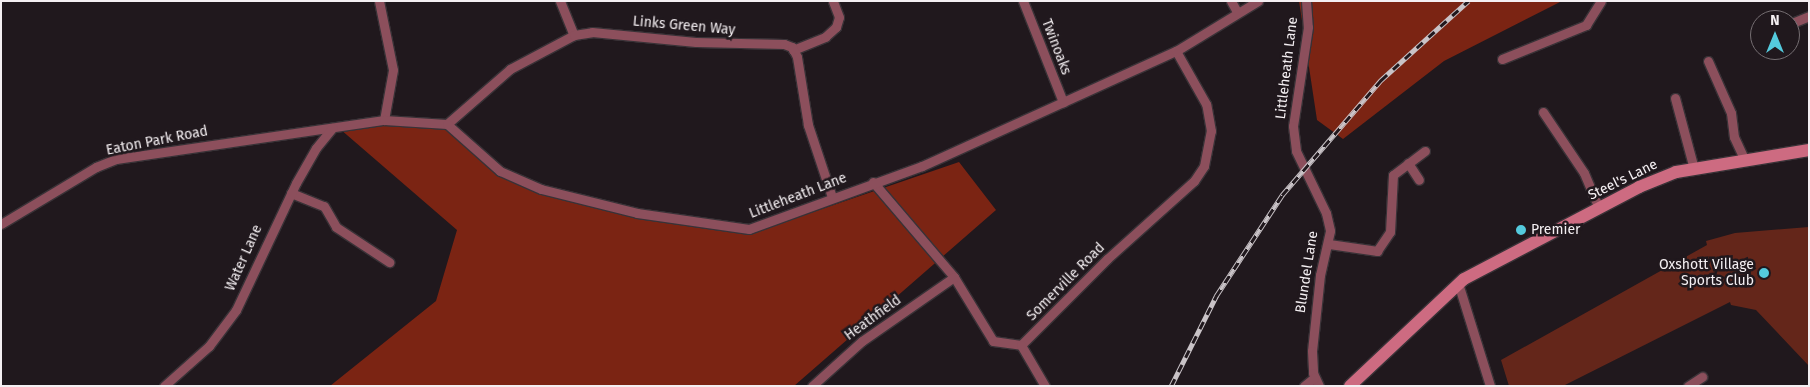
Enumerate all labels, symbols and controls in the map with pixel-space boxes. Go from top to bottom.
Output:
north arrow [1750,10,1800,60]
text: N [1770,12,1780,29]
street label: Links Green Way [632,13,736,39]
street label: Littleheath Lane [1272,16,1302,120]
street label: Twinoaks [1038,17,1074,77]
street label: Eaton Park Road [105,123,209,159]
street label: Steel's Lane [1586,156,1660,204]
street label: Littleheath Lane [747,170,849,222]
street label: Water Lane [222,222,266,294]
place label: Premier [1531,222,1580,238]
marker: Premier [1515,224,1527,236]
street label: Blundel Lane [1292,230,1322,314]
street label: Somerville Road [1023,239,1109,325]
place label: Oxshott Village Sports Club [1659,257,1754,290]
marker: Oxshott Village Sports Club [1758,267,1770,279]
street label: Heathfield [841,292,905,344]

